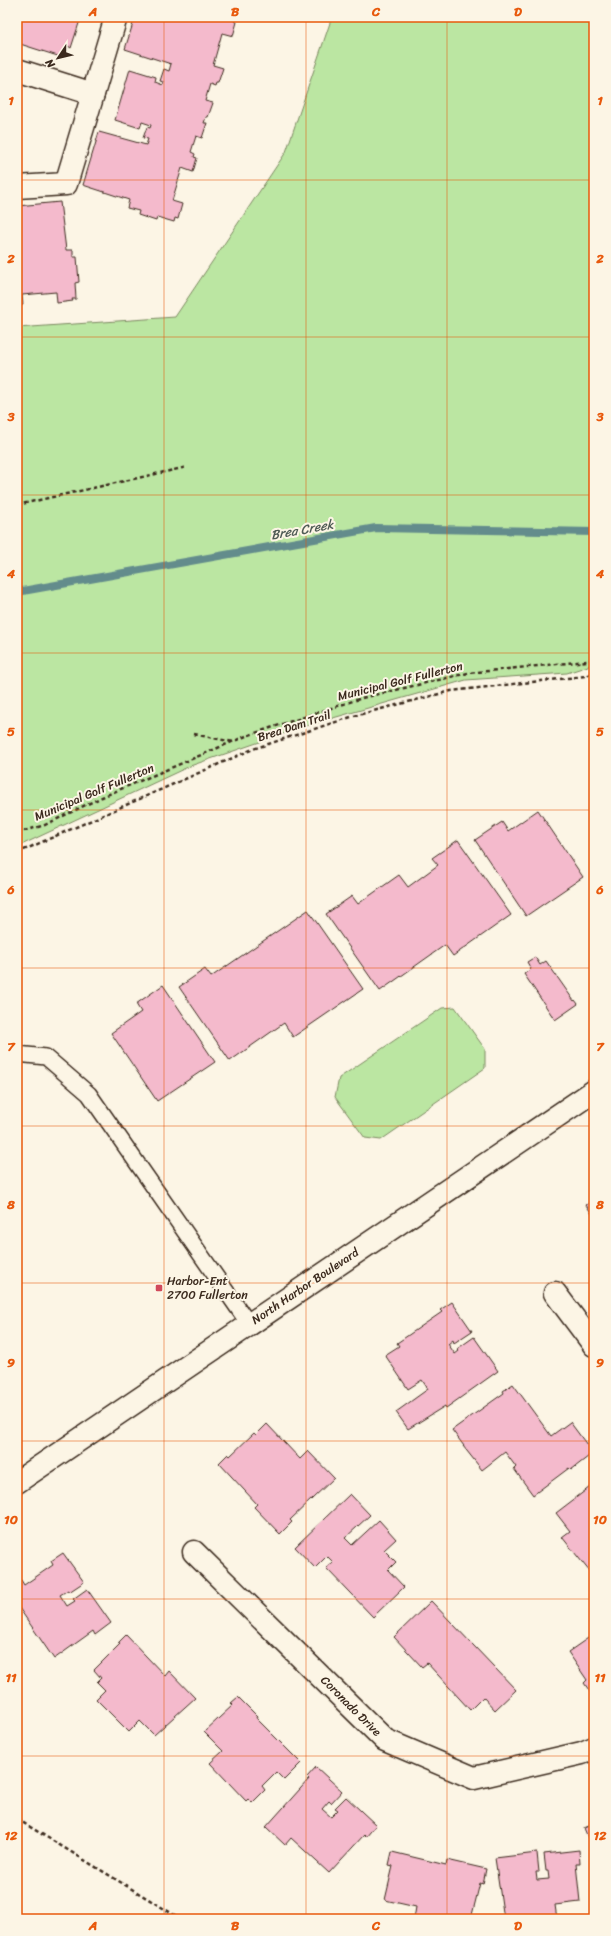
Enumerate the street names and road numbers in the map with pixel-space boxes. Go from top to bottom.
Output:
street label: Municipal Golf Fullerton [335,655,465,707]
street label: Brea Dam Trail [254,704,334,748]
street label: Municipal Golf Fullerton [31,757,158,827]
street label: North Harbor Boulevard [247,1241,365,1330]
street label: Coronado Drive [315,1670,387,1742]

